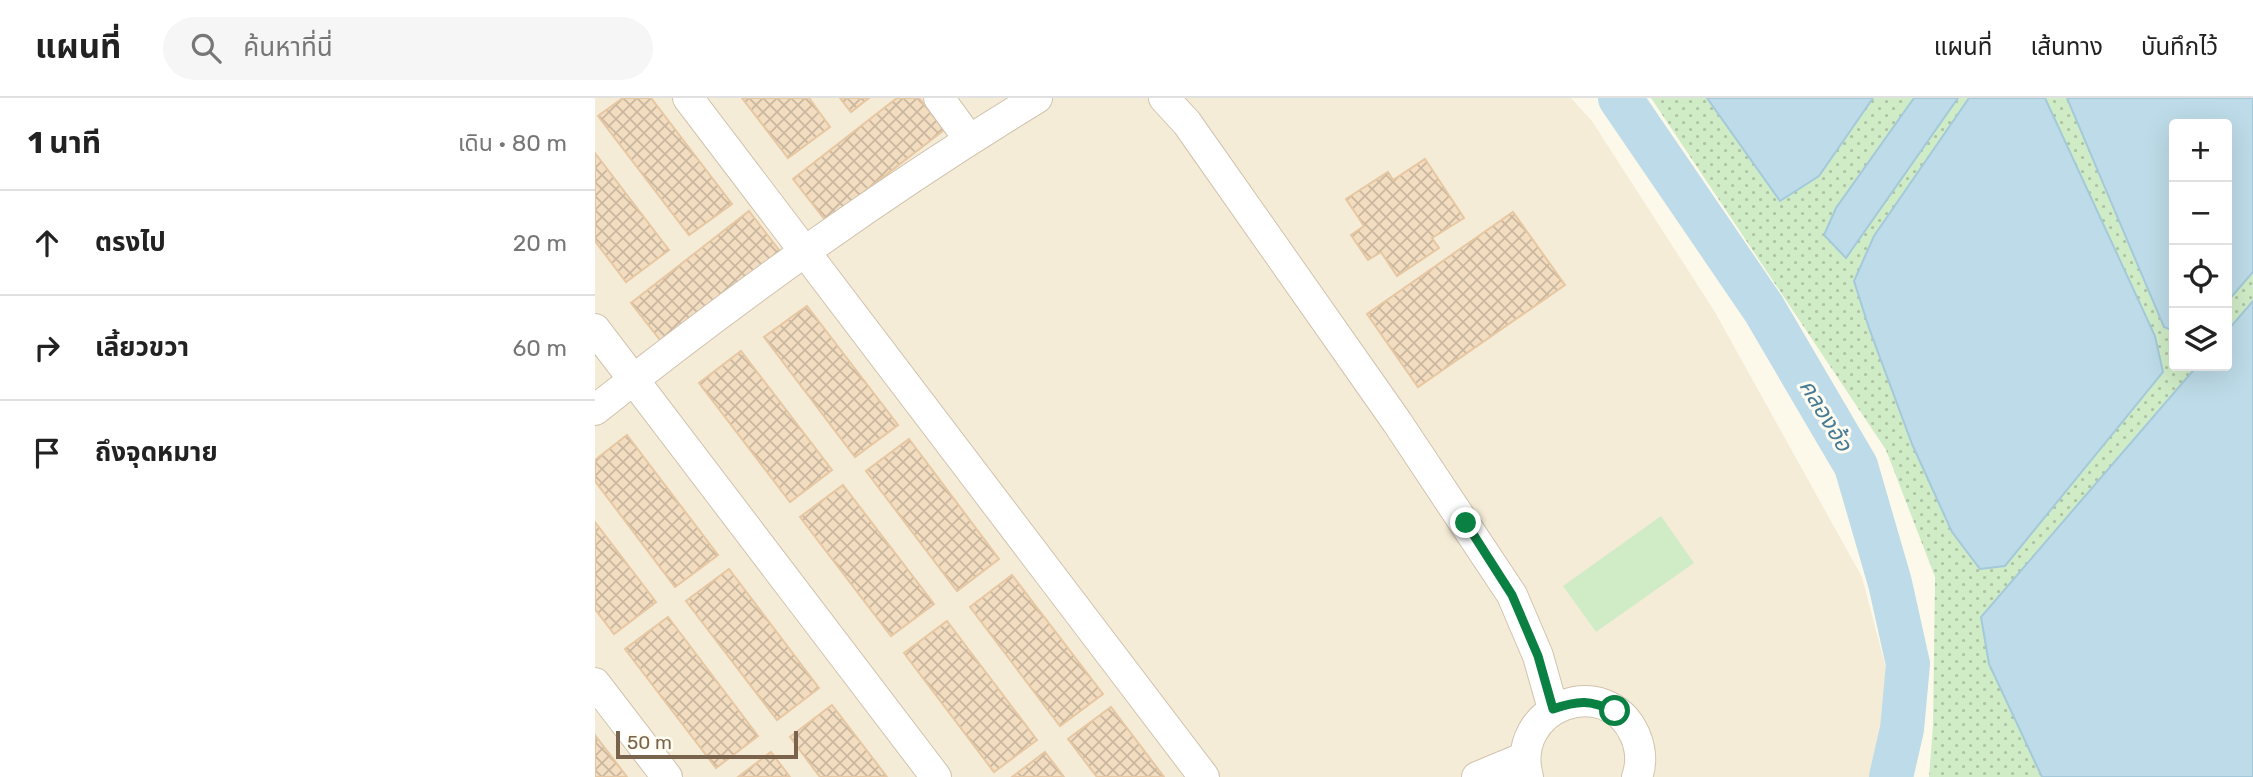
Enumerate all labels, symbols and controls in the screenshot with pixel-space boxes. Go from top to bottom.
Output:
search box [163,17,653,80]
text: แผนที่ [35,27,121,66]
icon: search [187,29,225,67]
text: ค้นหาที่นี่ [243,32,333,63]
text: แผนที่ [1934,33,1992,61]
text: เส้นทาง [2030,33,2103,61]
text: บันทึกไว้ [2141,33,2218,61]
map controls [2169,119,2232,371]
button: + [2169,119,2232,182]
text: 1 นาที [28,125,101,161]
text: เดิน · 80 m [458,129,567,157]
button: − [2169,182,2232,245]
icon: ahead [28,224,66,262]
text: ตรงไป [95,227,166,258]
text: 20 m [513,229,567,257]
button: locate [2169,245,2232,308]
button: layers [2169,308,2232,371]
icon: right [28,329,66,367]
text: เลี้ยวขวา [95,332,189,363]
text: 60 m [512,334,567,362]
water label: คลองอ้อ [1794,374,1859,457]
icon: arrive [28,434,66,472]
text: ถึงจุดหมาย [95,437,218,468]
route end [1450,507,1481,538]
route start [1599,695,1630,726]
scale bar [616,728,798,760]
text: 50 m [627,731,672,754]

